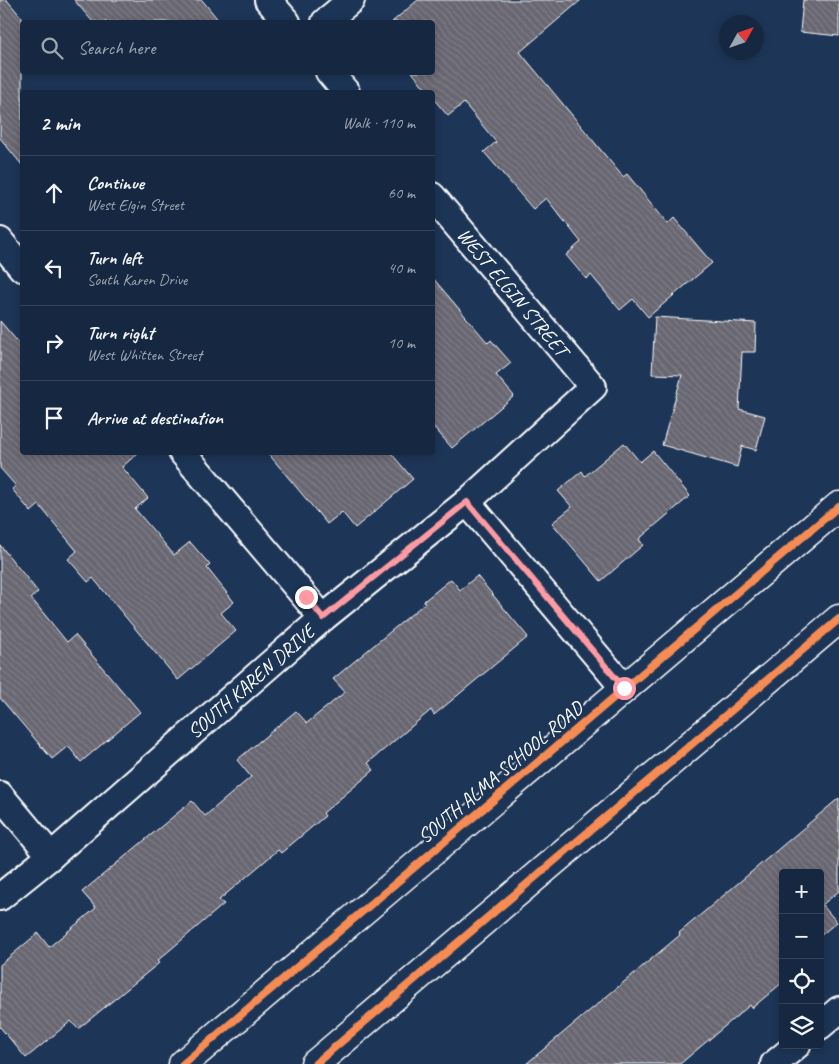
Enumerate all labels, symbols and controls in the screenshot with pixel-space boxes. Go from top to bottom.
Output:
north arrow [719,15,764,60]
search box [20,20,435,75]
icon: search [38,34,66,62]
text: Search here [78,36,155,60]
text: 2 min [40,110,80,136]
text: Walk · 110 m [343,113,415,133]
text: Continue [87,171,144,195]
icon: ahead [40,179,68,207]
text: 60 m [388,183,415,203]
text: West Elgin Street [87,195,184,215]
street label: WEST ELGIN STREET [452,223,576,365]
text: Turn left [87,246,142,270]
icon: left [40,254,68,282]
text: 40 m [388,258,415,278]
text: South Karen Drive [87,270,187,290]
text: Turn right [87,321,154,345]
icon: right [40,329,68,357]
text: 10 m [388,333,415,353]
text: West Whitten Street [87,345,202,365]
icon: arrive [40,404,68,432]
text: Arrive at destination [87,406,223,430]
route end [295,586,318,609]
street label: SOUTH KAREN DRIVE [182,617,322,744]
route start [613,677,636,700]
street label: SOUTH ALMA SCHOOL ROAD [412,695,589,849]
map controls [779,869,824,1049]
button: + [779,869,824,914]
button: − [779,914,824,959]
button: locate [779,959,824,1004]
button: layers [779,1004,824,1049]

